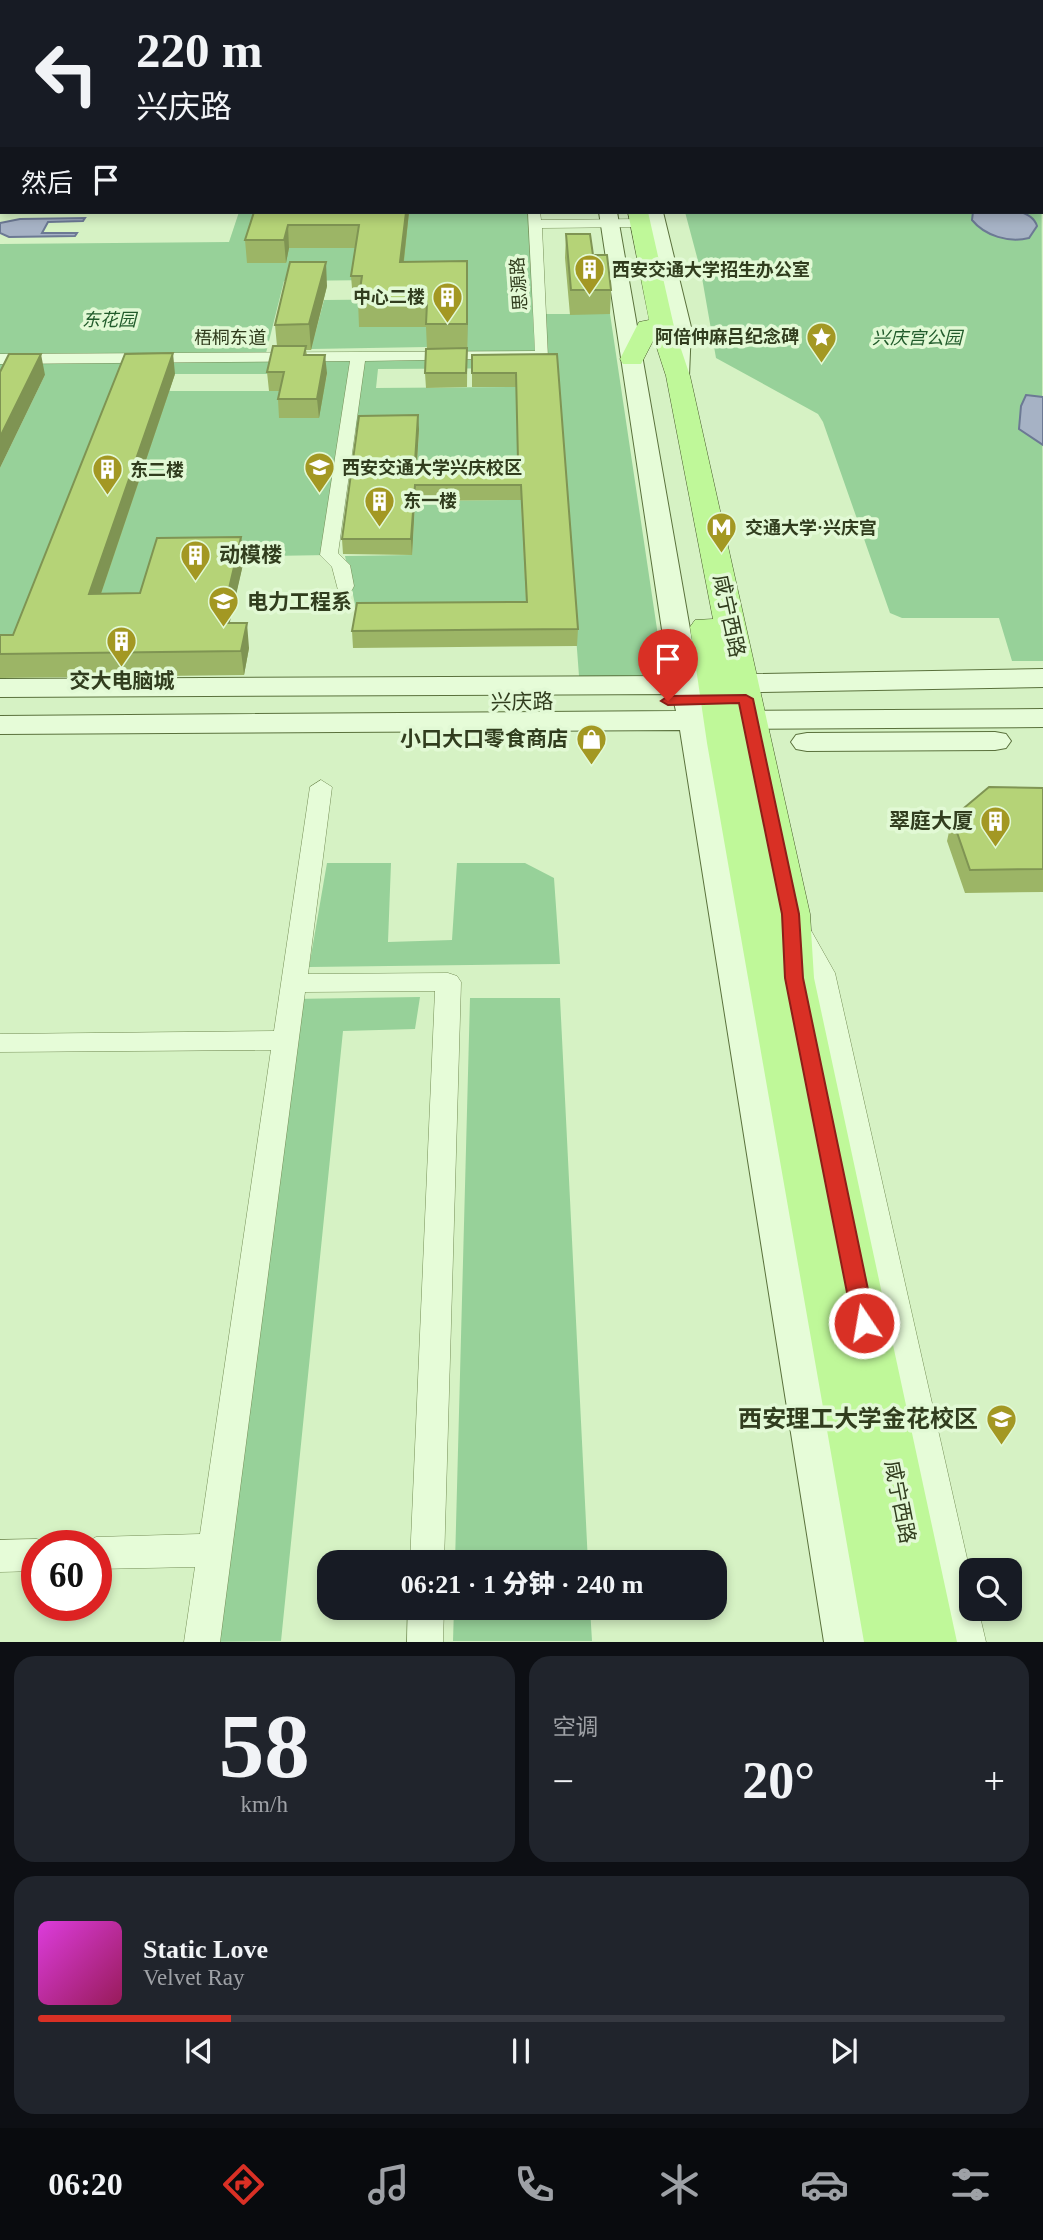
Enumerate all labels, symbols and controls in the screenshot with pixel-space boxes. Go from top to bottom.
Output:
text: 220 m [136,23,263,78]
icon: left [21,28,112,119]
text: 兴庆路 [136,89,232,125]
icon: arrive [87,161,125,199]
text: 然后 [21,169,73,198]
building icon: 西安交通大学招生办公室 [572,253,606,297]
street label: 思源路 [507,256,531,312]
place label: 西安交通大学招生办公室 [612,260,810,280]
building icon: 中心二楼 [431,280,465,324]
place label: 中心二楼 [353,287,425,307]
park label: 东花园 [82,310,139,330]
place icon: 阿倍仲麻吕纪念碑 [805,320,839,364]
place label: 阿倍仲麻吕纪念碑 [655,326,799,347]
street label: 梧桐东道 [194,328,266,348]
park label: 兴庆宫公园 [872,328,965,348]
school or university icon: 西安交通大学兴庆校区 [302,451,336,495]
building icon: 东二楼 [90,453,124,497]
place label: 西安交通大学兴庆校区 [342,458,522,478]
place label: 东二楼 [130,460,184,480]
building icon: 东一楼 [363,484,397,528]
place label: 东一楼 [403,491,457,511]
metro station icon: 交通大学·兴庆宫 [705,511,739,555]
place label: 交通大学·兴庆宫 [745,518,877,538]
building icon: 动模楼 [179,538,213,582]
place label: 动模楼 [219,543,282,567]
street label: 咸宁西路 [709,572,749,660]
school or university icon: 电力工程系 [207,585,241,629]
place label: 电力工程系 [247,590,352,614]
building icon: 交大电脑城 [105,624,139,668]
pin [638,629,698,701]
icon: arrive [649,640,687,678]
place label: 交大电脑城 [70,669,175,693]
street label: 兴庆路 [490,689,554,715]
shop icon: 小口大口零食商店 [574,722,608,766]
place label: 小口大口零食商店 [400,727,568,751]
building icon: 翠庭大厦 [979,804,1013,848]
place label: 翠庭大厦 [889,809,973,833]
position arrow [827,1286,901,1360]
school or university icon: 西安理工大学金花校区 [984,1402,1018,1446]
place label: 西安理工大学金花校区 [738,1406,978,1432]
street label: 咸宁西路 [880,1458,920,1546]
speed limit sign: 60 [21,1530,112,1621]
map controls [959,1558,1022,1621]
button: search [959,1558,1022,1621]
text: 06:21 · 1 分钟 · 240 m [401,1570,643,1599]
text: 58 [219,1696,310,1797]
text: 空调 [553,1715,599,1740]
text: 20° [742,1752,815,1809]
text: − [553,1760,574,1802]
text: + [984,1760,1005,1802]
text: km/h [241,1792,288,1817]
text: Static Love [143,1935,268,1964]
text: Velvet Ray [143,1965,245,1990]
icon: previous [180,2032,218,2070]
icon: pause [502,2032,540,2070]
icon: next [825,2032,863,2070]
icon: directions [219,2160,268,2209]
icon: music [364,2160,413,2209]
icon: phone [510,2160,559,2209]
icon: climate [655,2160,704,2209]
icon: car [800,2160,849,2209]
icon: filters [946,2160,995,2209]
text: 06:20 [48,2166,123,2202]

